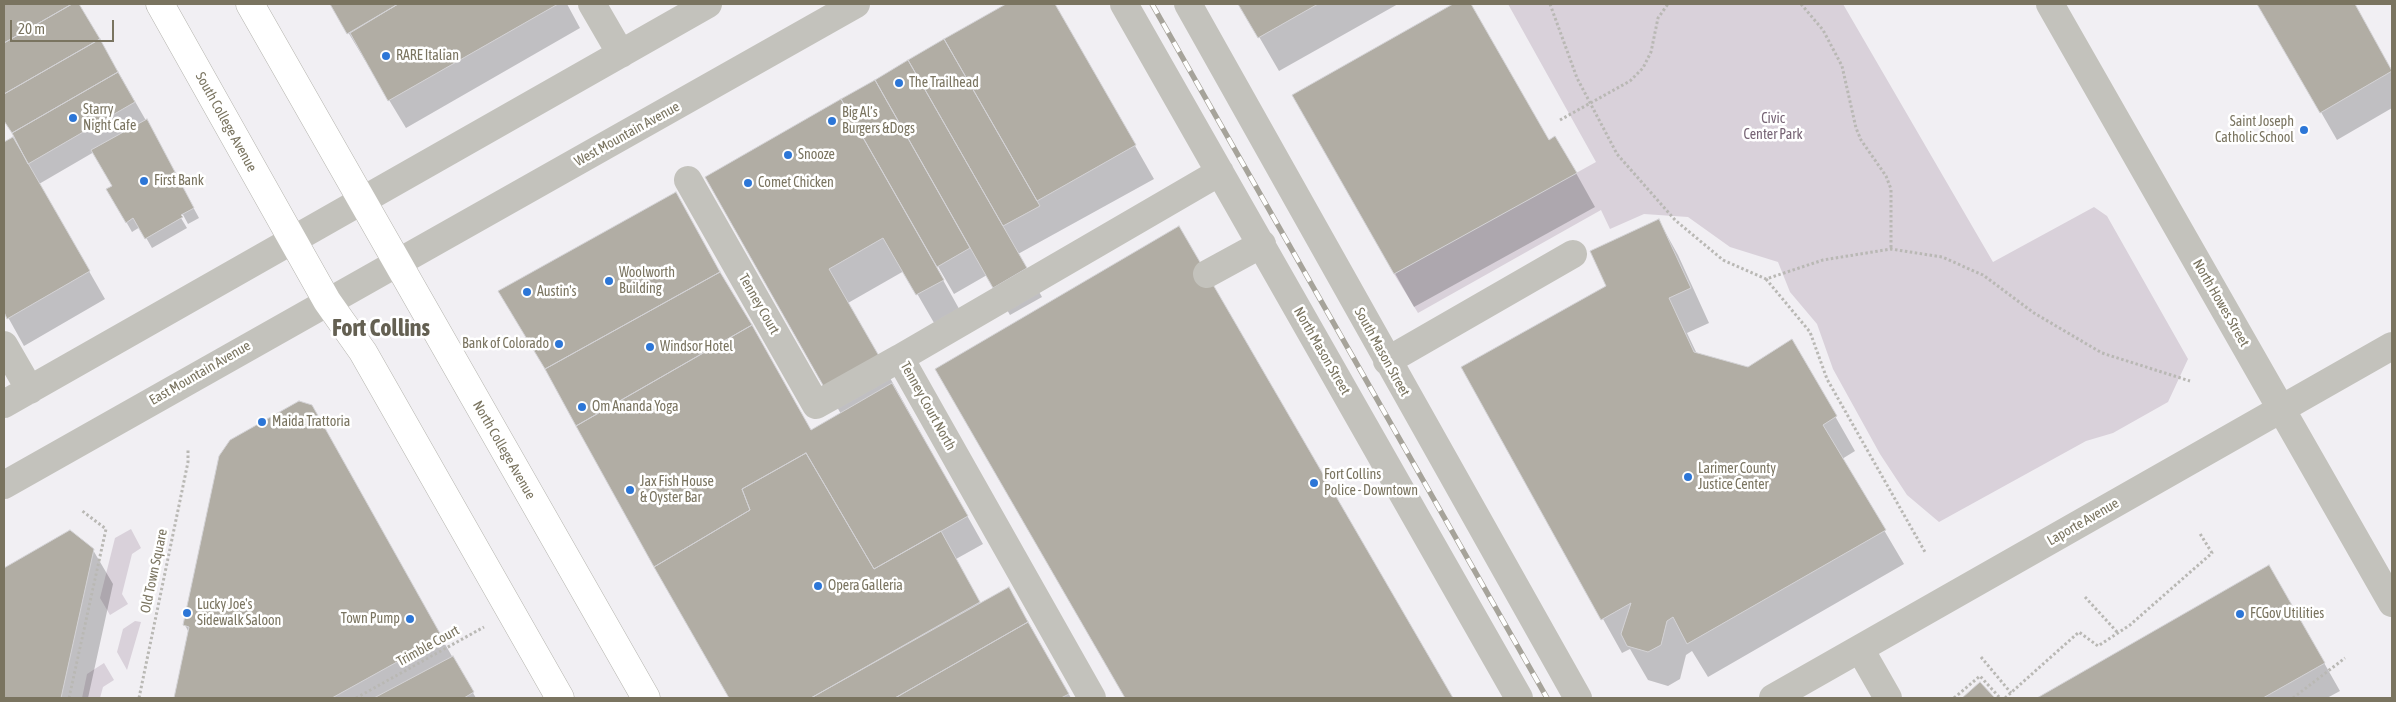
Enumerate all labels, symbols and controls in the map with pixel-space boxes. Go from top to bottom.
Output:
scale bar [12,10,116,42]
text: 20 m [18,20,45,37]
place label: RARE Italian [396,48,459,64]
marker: RARE Italian [380,50,392,62]
street label: South College Avenue [192,69,260,175]
place label: The Trailhead [909,75,979,91]
marker: The Trailhead [893,77,905,89]
street label: West Mountain Avenue [571,98,683,170]
place label: Starry Night Cafe [83,102,136,134]
place label: Big Al’s Burgers &Dogs [842,105,915,138]
park label: Civic Center Park [1743,111,1803,144]
marker: Starry Night Cafe [67,112,79,124]
place label: Saint Joseph Catholic School [2215,114,2294,146]
marker: Big Al’s Burgers &Dogs [826,115,838,127]
marker: Saint Joseph Catholic School [2298,124,2310,136]
place label: Snooze [798,147,835,163]
marker: Snooze [782,149,794,161]
place label: First Bank [154,173,204,189]
marker: First Bank [138,175,150,187]
place label: Comet Chicken [758,175,834,191]
marker: Comet Chicken [742,177,754,189]
street label: North Howes Street [2189,256,2253,350]
place label: Woolworth Building [619,265,675,298]
street label: Tenney Court [735,271,783,337]
marker: Woolworth Building [603,275,615,287]
place label: Austin's [537,284,577,300]
marker: Austin's [521,286,533,298]
street label: North Mason Street [1290,304,1354,398]
street label: South Mason Street [1351,305,1413,399]
district label: Fort Collins [332,314,430,342]
place label: Bank of Colorado [462,336,549,352]
street label: East Mountain Avenue [146,337,254,409]
marker: Bank of Colorado [553,338,565,350]
place label: Windsor Hotel [660,339,733,355]
marker: Windsor Hotel [644,341,656,353]
street label: Tenney Court North [897,359,959,453]
street label: North College Avenue [469,398,539,502]
place label: Om Ananda Yoga [592,399,678,415]
marker: Om Ananda Yoga [576,401,588,413]
place label: Maida Trattoria [272,414,350,430]
marker: Maida Trattoria [256,416,268,428]
place label: Larimer County Justice Center [1698,461,1776,494]
place label: Fort Collins Police - Downtown [1324,467,1418,500]
marker: Larimer County Justice Center [1682,471,1694,483]
place label: Jax Fish House & Oyster Bar [640,474,714,507]
marker: Fort Collins Police - Downtown [1308,477,1320,489]
marker: Jax Fish House & Oyster Bar [624,484,636,496]
street label: Laporte Avenue [2044,495,2122,549]
street label: Old Town Square [137,527,171,615]
place label: Opera Galleria [828,578,903,594]
marker: Opera Galleria [812,580,824,592]
place label: Lucky Joe's Sidewalk Saloon [197,597,281,630]
place label: FCGov Utilities [2250,606,2324,622]
marker: Lucky Joe's Sidewalk Saloon [181,607,193,619]
marker: FCGov Utilities [2234,608,2246,620]
place label: Town Pump [341,611,400,627]
marker: Town Pump [404,613,416,625]
street label: Trimble Court [394,622,462,670]

